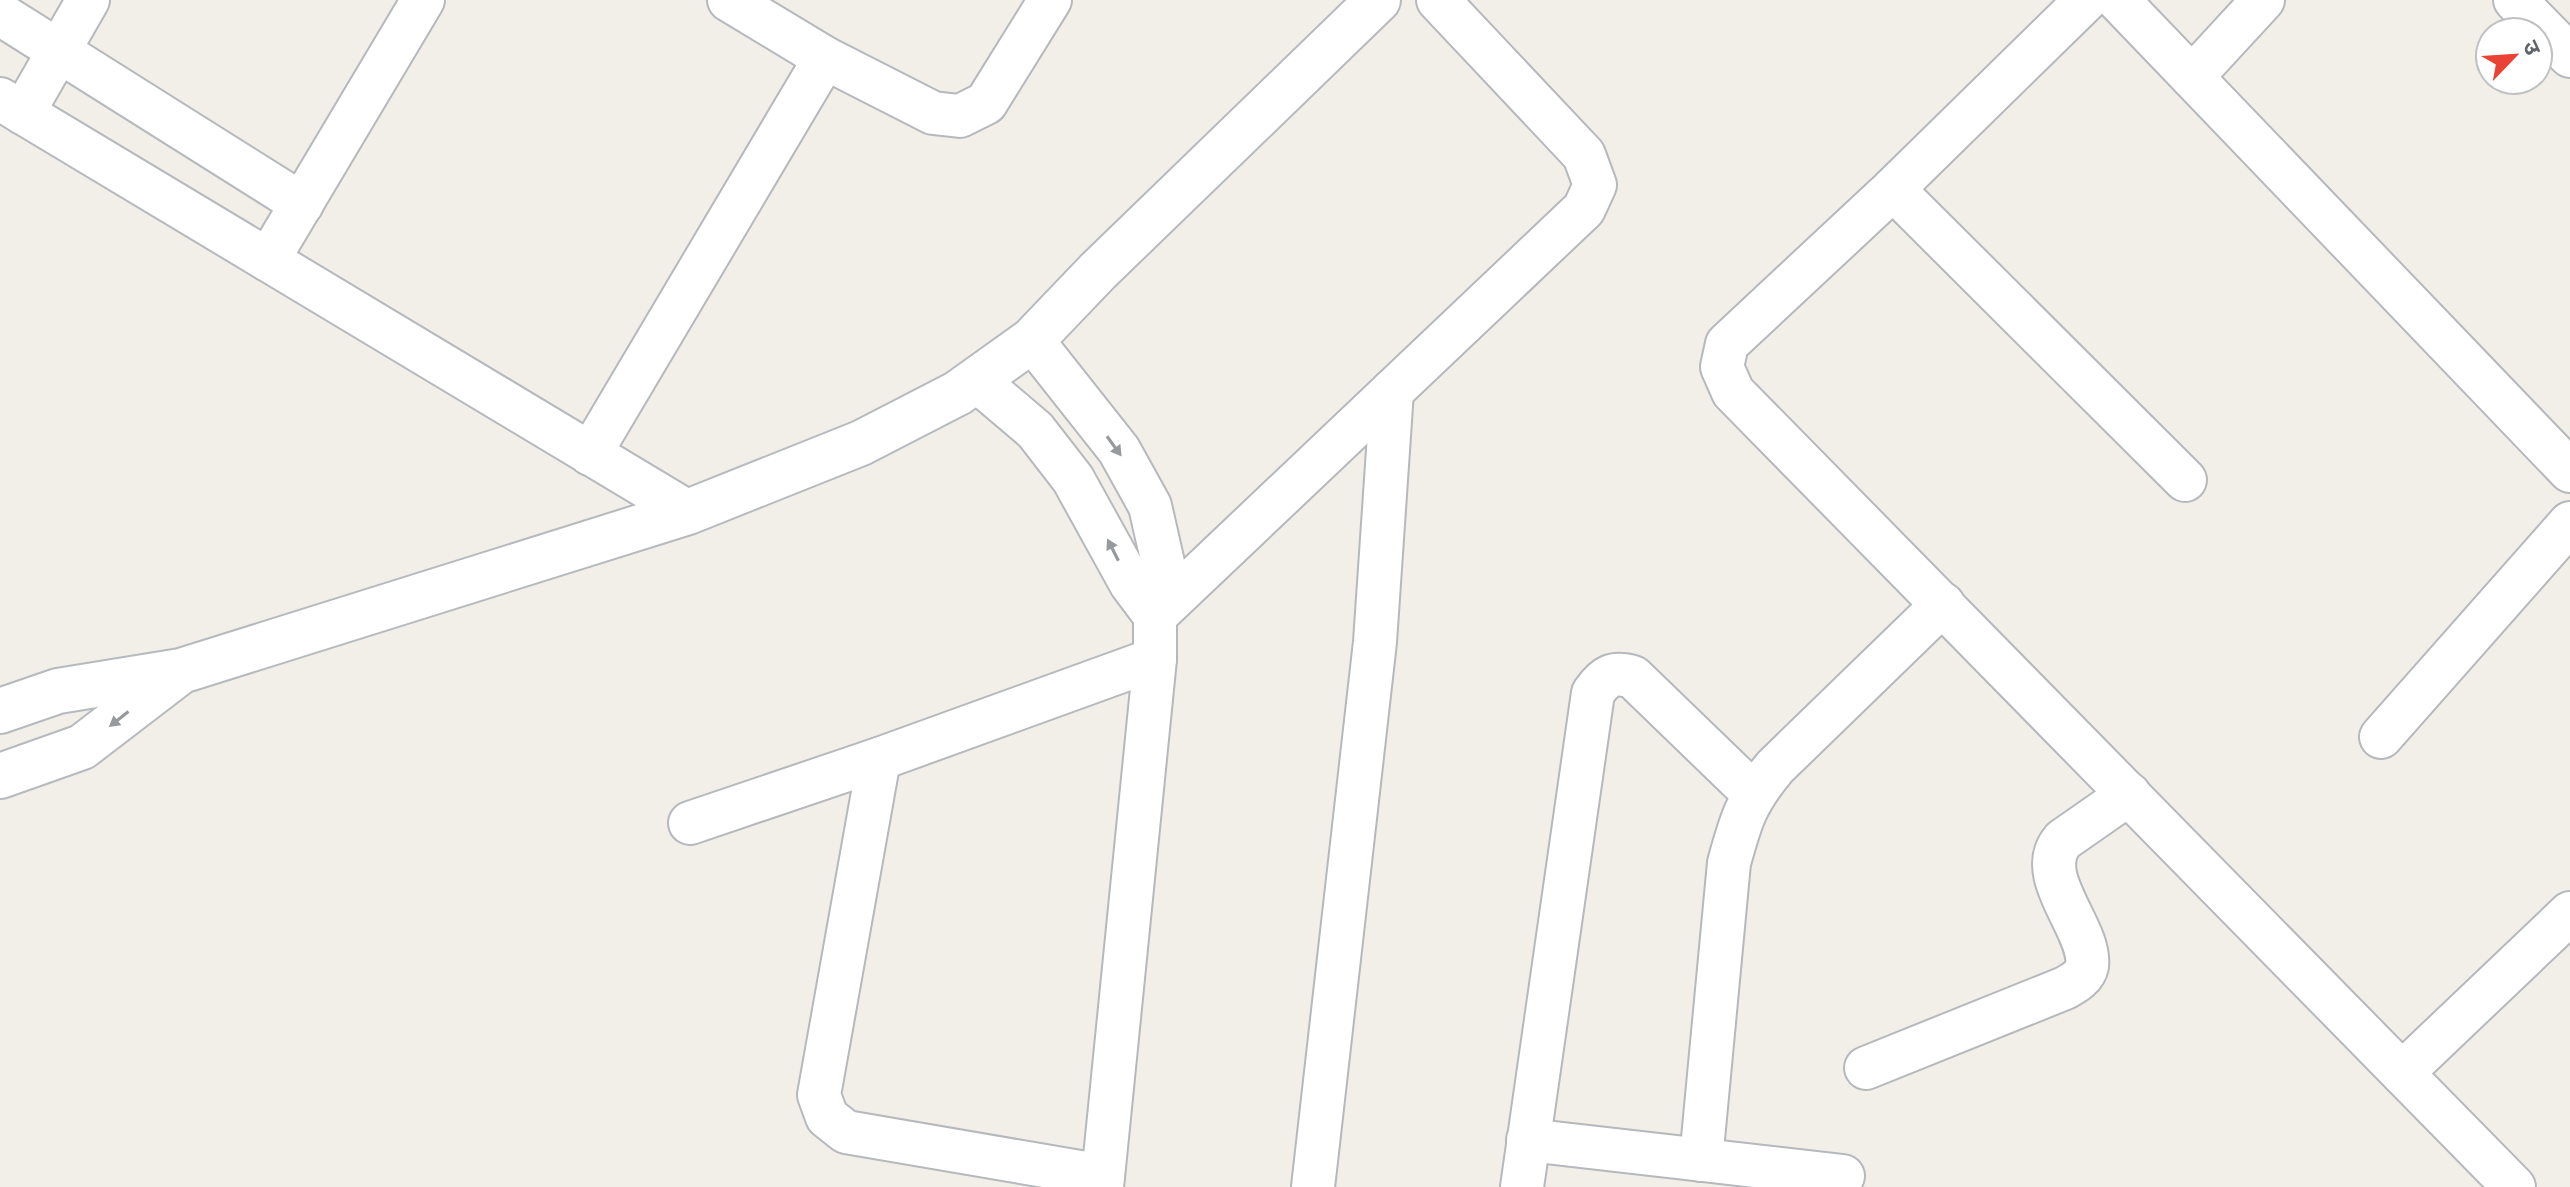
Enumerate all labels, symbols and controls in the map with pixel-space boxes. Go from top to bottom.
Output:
north arrow [2474,16,2554,96]
text: उ [2519,37,2544,59]
one-way arrow [1106,435,1122,456]
one-way arrow [1107,539,1120,562]
one-way arrow [109,710,129,727]

